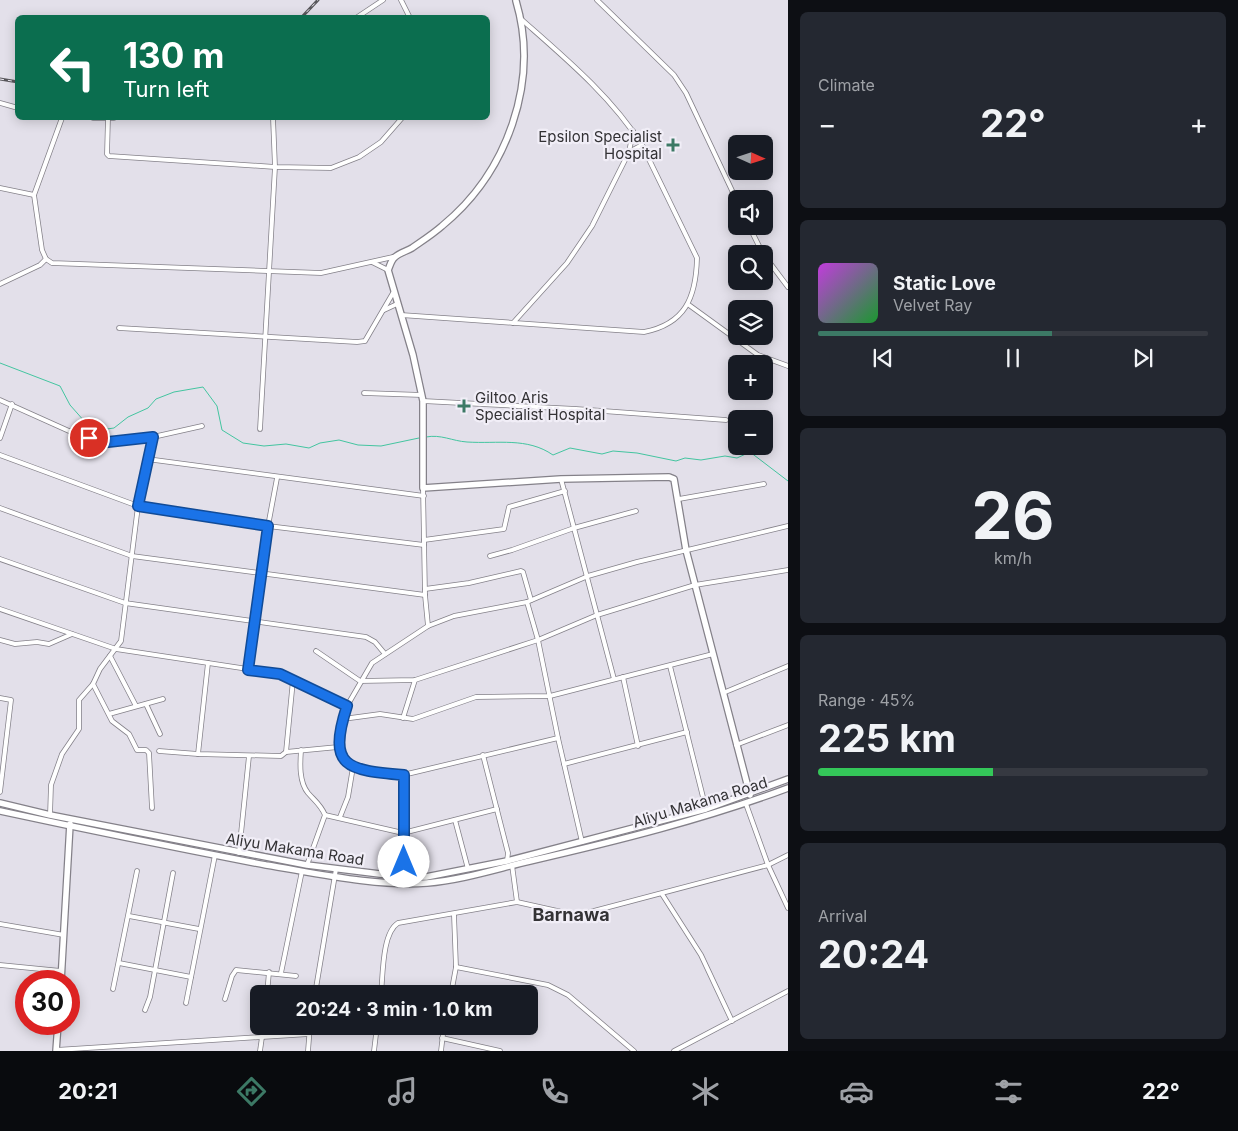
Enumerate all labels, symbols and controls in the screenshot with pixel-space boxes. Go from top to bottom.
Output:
text: 130 m [123,34,225,76]
icon: left [40,35,105,100]
text: Climate [818,75,875,95]
text: Turn left [123,76,209,102]
text: 22° [980,100,1046,146]
text: − [818,107,837,141]
text: + [1189,107,1208,141]
place label: Epsilon Specialist Hospital [538,127,662,163]
north arrow [728,135,772,180]
map controls [728,135,773,455]
marker: Epsilon Specialist Hospital [666,138,680,152]
button: sound [728,190,773,235]
button: search [728,245,773,290]
text: Static Love [893,272,996,295]
text: Velvet Ray [893,295,972,315]
button: layers [728,300,773,345]
icon: previous [869,344,897,372]
icon: pause [999,344,1027,372]
icon: next [1129,344,1157,372]
button: + [728,355,773,400]
place label: Giltoo Aris Specialist Hospital [475,388,605,424]
marker: Giltoo Aris Specialist Hospital [457,399,471,413]
button: − [728,410,773,455]
pin [68,417,110,459]
icon: arrive [75,424,103,452]
text: 26 [971,476,1055,555]
text: km/h [994,548,1032,568]
text: Range · 45% [818,690,915,710]
text: 225 km [818,715,956,761]
street label: Aliyu Makama Road [630,772,770,832]
street label: Aliyu Makama Road [225,829,365,869]
position arrow [377,835,429,887]
district label: Barnawa [532,904,610,925]
text: Arrival [818,906,867,926]
text: 20:24 [818,931,929,977]
speed limit sign: 30 [15,970,80,1035]
text: 20:24 · 3 min · 1.0 km [295,998,493,1021]
icon: directions [234,1074,269,1109]
icon: music [385,1074,420,1109]
icon: phone [537,1074,572,1109]
icon: climate [688,1074,723,1109]
icon: car [839,1074,874,1109]
icon: filters [991,1074,1026,1109]
text: 20:21 [58,1078,118,1104]
text: 22° [1142,1078,1180,1104]

